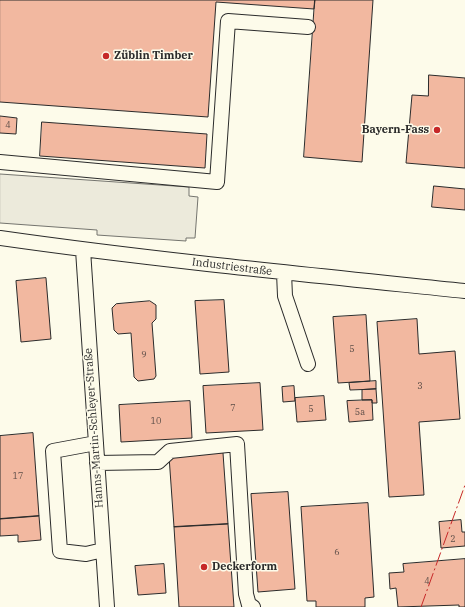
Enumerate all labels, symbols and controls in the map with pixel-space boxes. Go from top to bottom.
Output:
place label: Züblin Timber [114,49,193,63]
marker: Züblin Timber [101,51,111,61]
house number: 4 [5,120,11,130]
place label: Bayern-Fass [362,123,429,137]
marker: Bayern-Fass [432,125,442,135]
street label: Industriestraße [191,256,273,278]
house number: 5 [349,344,355,354]
street label: Hanns-Martin-Schleyer-Straße [82,348,106,508]
house number: 9 [141,350,147,360]
house number: 3 [417,381,423,391]
house number: 7 [230,403,236,413]
house number: 5 [308,404,314,414]
house number: 5a [355,407,365,417]
house number: 10 [151,416,161,426]
house number: 17 [13,471,23,481]
house number: 2 [450,534,456,544]
house number: 6 [334,547,340,557]
place label: Deckerform [212,560,277,574]
marker: Deckerform [199,562,209,572]
house number: 4 [424,576,430,586]

